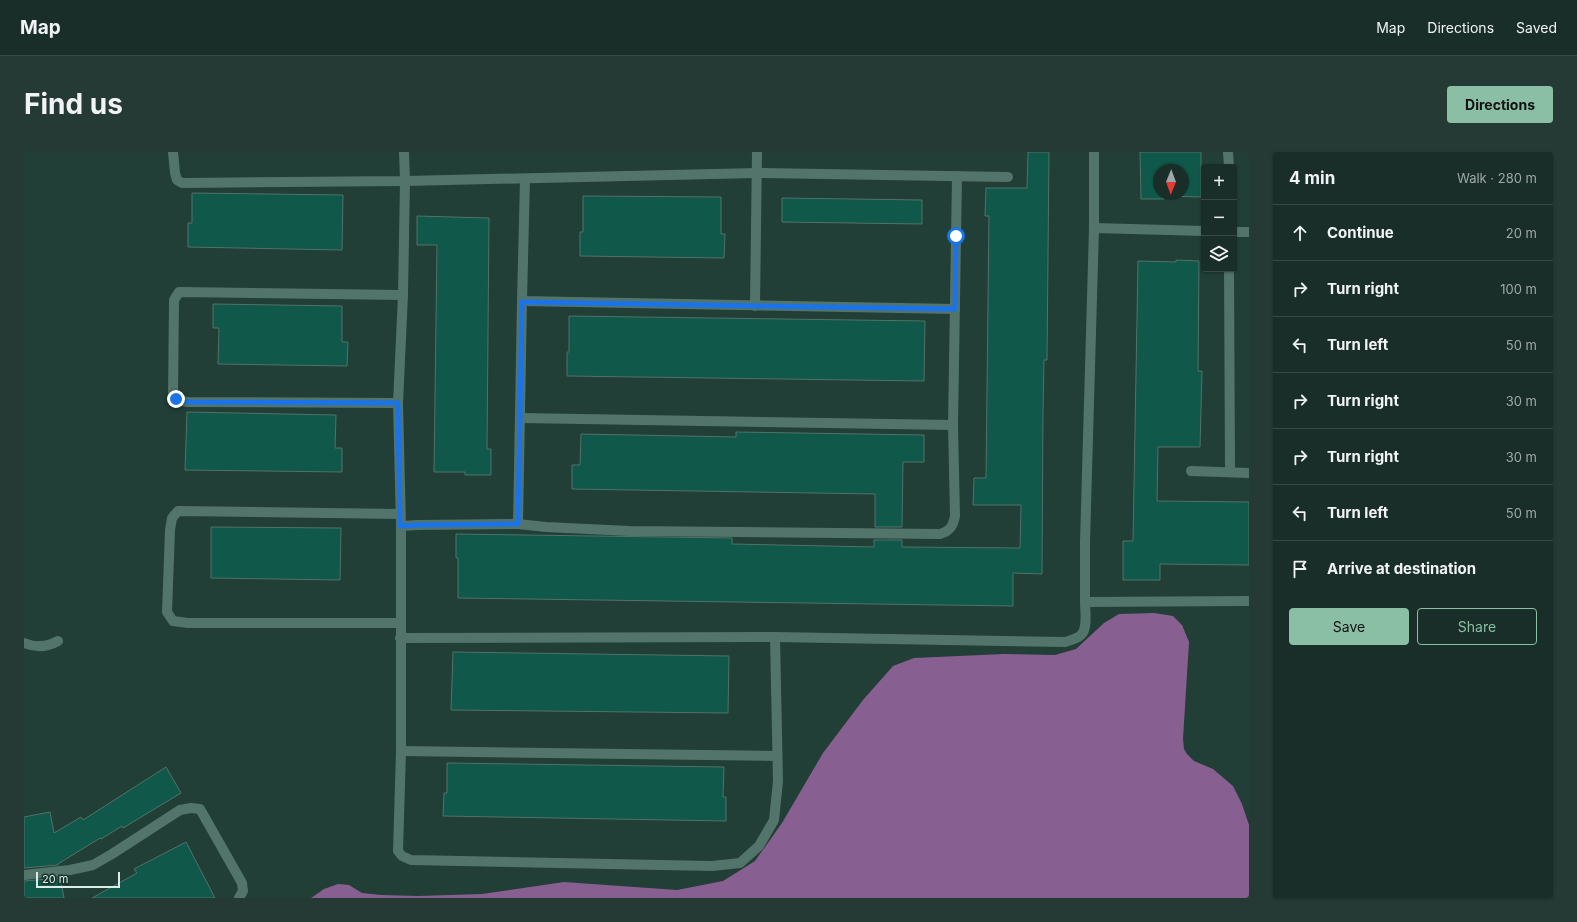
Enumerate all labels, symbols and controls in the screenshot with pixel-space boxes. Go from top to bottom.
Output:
text: Map [20,16,61,39]
text: Map [1376,19,1405,36]
text: Directions [1427,19,1494,36]
text: Saved [1516,19,1557,36]
button: Directions [1447,86,1553,123]
text: Find us [24,87,123,121]
north arrow [1153,164,1189,200]
map controls [1201,164,1237,272]
button: + [1201,164,1237,200]
text: 4 min [1289,168,1335,188]
text: Walk · 280 m [1457,170,1537,186]
button: − [1201,200,1237,236]
icon: ahead [1289,222,1311,244]
text: Continue [1327,223,1394,242]
text: 20 m [1506,225,1537,241]
route start [947,227,965,245]
button: layers [1201,236,1237,272]
icon: right [1289,278,1311,300]
text: Turn right [1327,279,1399,298]
text: 100 m [1500,281,1537,297]
icon: left [1289,334,1311,356]
text: Turn left [1327,335,1388,354]
text: 50 m [1506,337,1537,353]
route end [167,390,185,408]
icon: right [1289,390,1311,412]
text: Turn right [1327,391,1399,410]
text: 30 m [1506,393,1537,409]
icon: right [1289,446,1311,468]
text: Turn right [1327,447,1399,466]
text: 30 m [1506,449,1537,465]
icon: left [1289,502,1311,524]
text: Turn left [1327,503,1388,522]
text: 50 m [1506,505,1537,521]
icon: arrive [1289,558,1311,580]
text: Arrive at destination [1327,559,1476,578]
button: Save [1289,608,1409,645]
button: Share [1417,608,1537,645]
scale bar [36,870,120,889]
text: 20 m [42,872,68,886]

